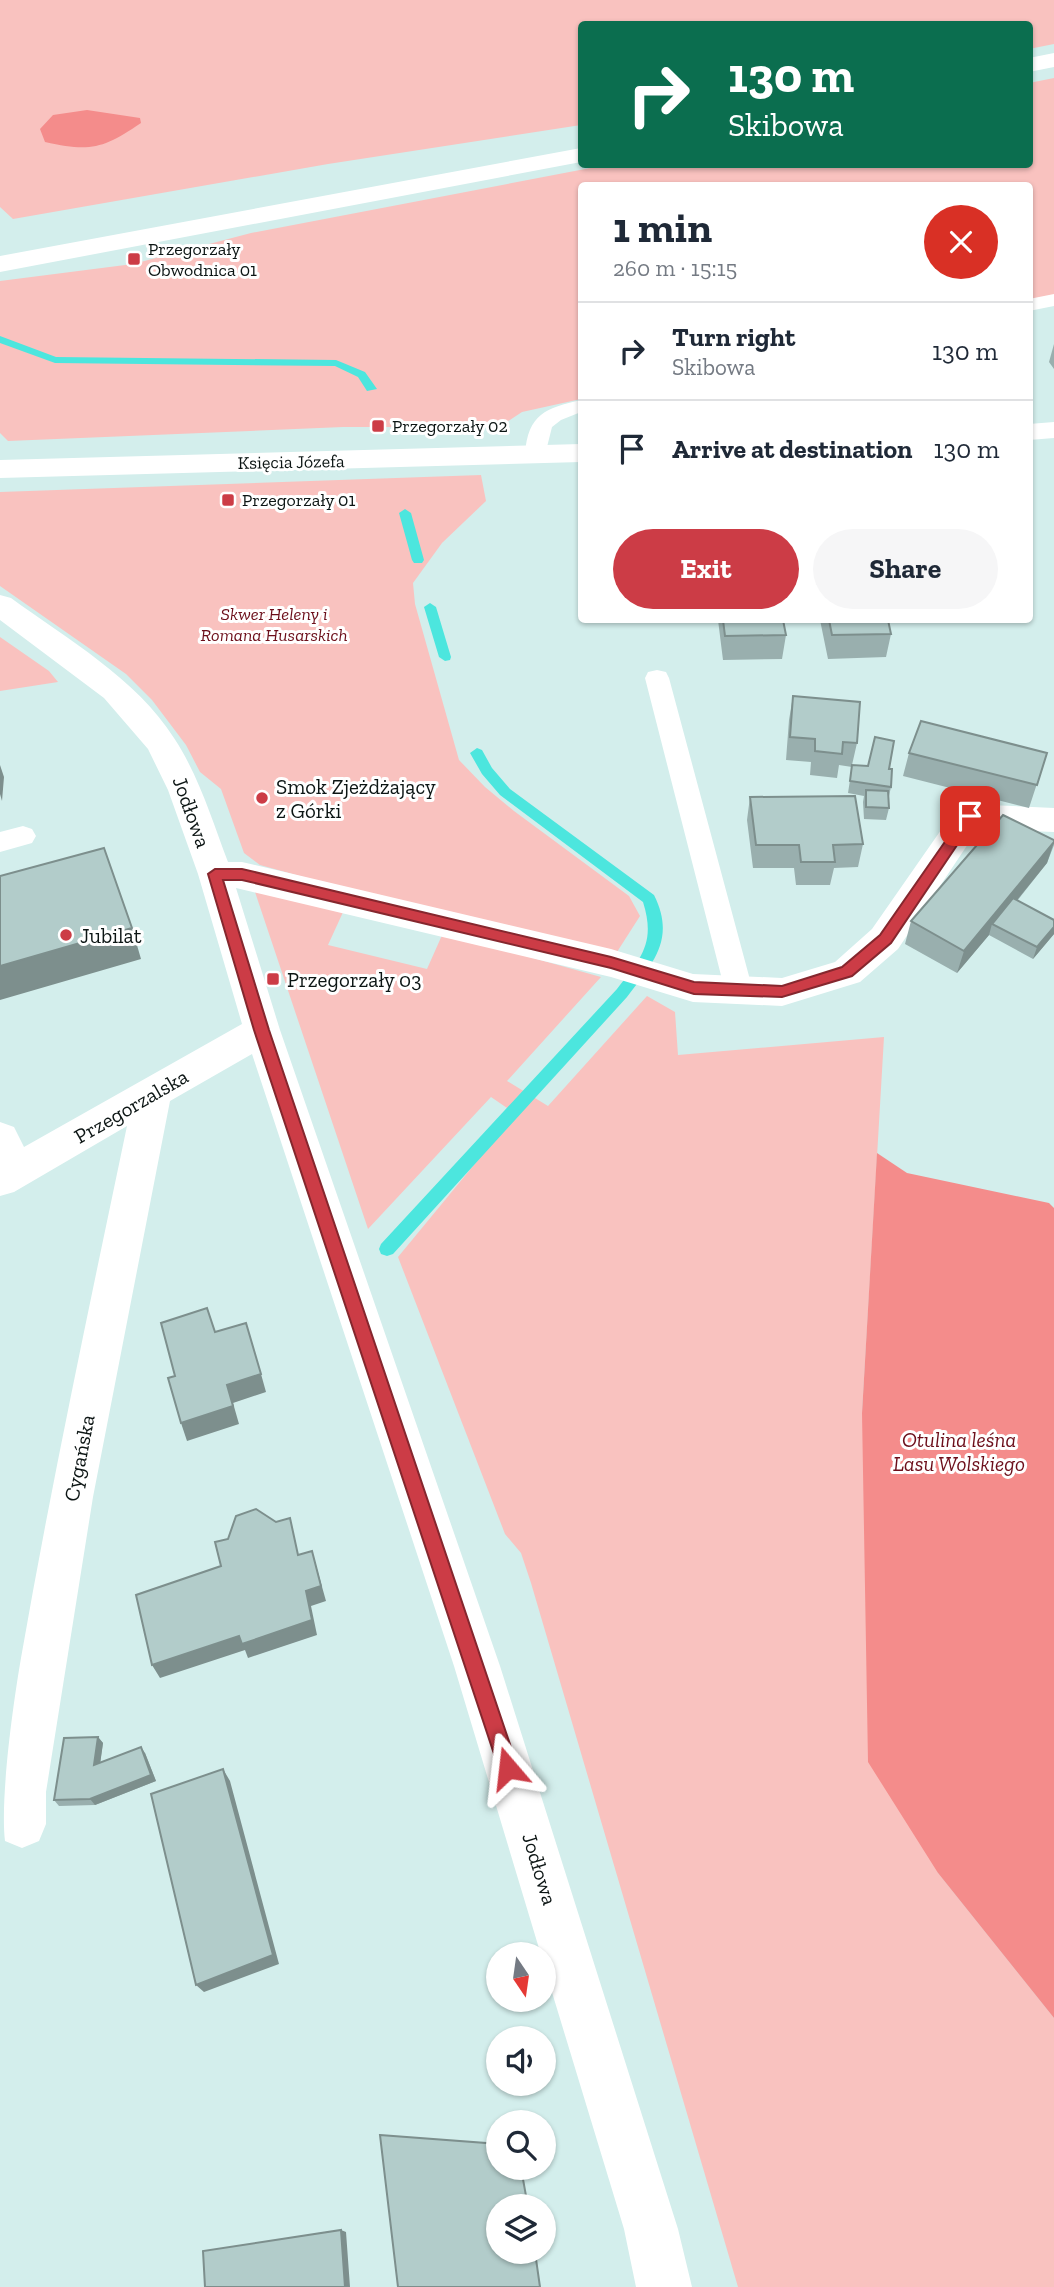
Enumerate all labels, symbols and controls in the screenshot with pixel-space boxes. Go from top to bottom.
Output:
text: 130 m [728,46,854,105]
icon: right [613,49,704,140]
text: Skibowa [728,106,844,144]
text: 1 min [613,202,712,253]
button: close [924,205,998,279]
place label: Przegorzały Obwodnica 01 [148,238,257,281]
marker: Przegorzały Obwodnica 01 [126,251,142,267]
text: 260 m · 15:15 [613,254,737,282]
text: Turn right [672,321,795,353]
icon: right [613,332,651,370]
text: 130 m [932,335,998,367]
text: Skibowa [672,353,755,381]
place label: Przegorzały 02 [392,415,508,437]
marker: Przegorzały 02 [370,418,386,434]
icon: arrive [613,430,651,468]
text: Arrive at destination [672,433,912,465]
text: 130 m [933,433,1000,465]
street label: Księcia Józefa [237,450,345,474]
place label: Przegorzały 01 [242,489,355,511]
marker: Przegorzały 01 [220,492,236,508]
button: Exit [613,529,799,609]
button: Share [813,529,998,609]
park label: Skwer Heleny i Romana Husarskich [200,603,348,646]
street label: Jodłowa [168,773,216,851]
place label: Smok Zjeżdżający z Górki [276,774,436,823]
pin [940,786,1000,846]
marker: Smok Zjeżdżający z Górki [254,790,270,806]
icon: arrive [951,797,989,835]
place label: Jubilat [80,923,142,948]
marker: Jubilat [58,927,74,943]
place label: Przegorzały 03 [287,967,421,992]
marker: Przegorzały 03 [265,971,281,987]
street label: Przegorzalska [70,1063,192,1149]
street label: Cygańska [58,1412,100,1504]
park label: Otulina leśna Lasu Wolskiego [893,1427,1025,1476]
position arrow [471,1731,545,1805]
street label: Jodłowa [517,1830,563,1908]
north arrow [486,1942,556,2012]
map controls [486,1942,556,2264]
button: sound [486,2026,556,2096]
button: search [486,2110,556,2180]
button: layers [486,2194,556,2264]

